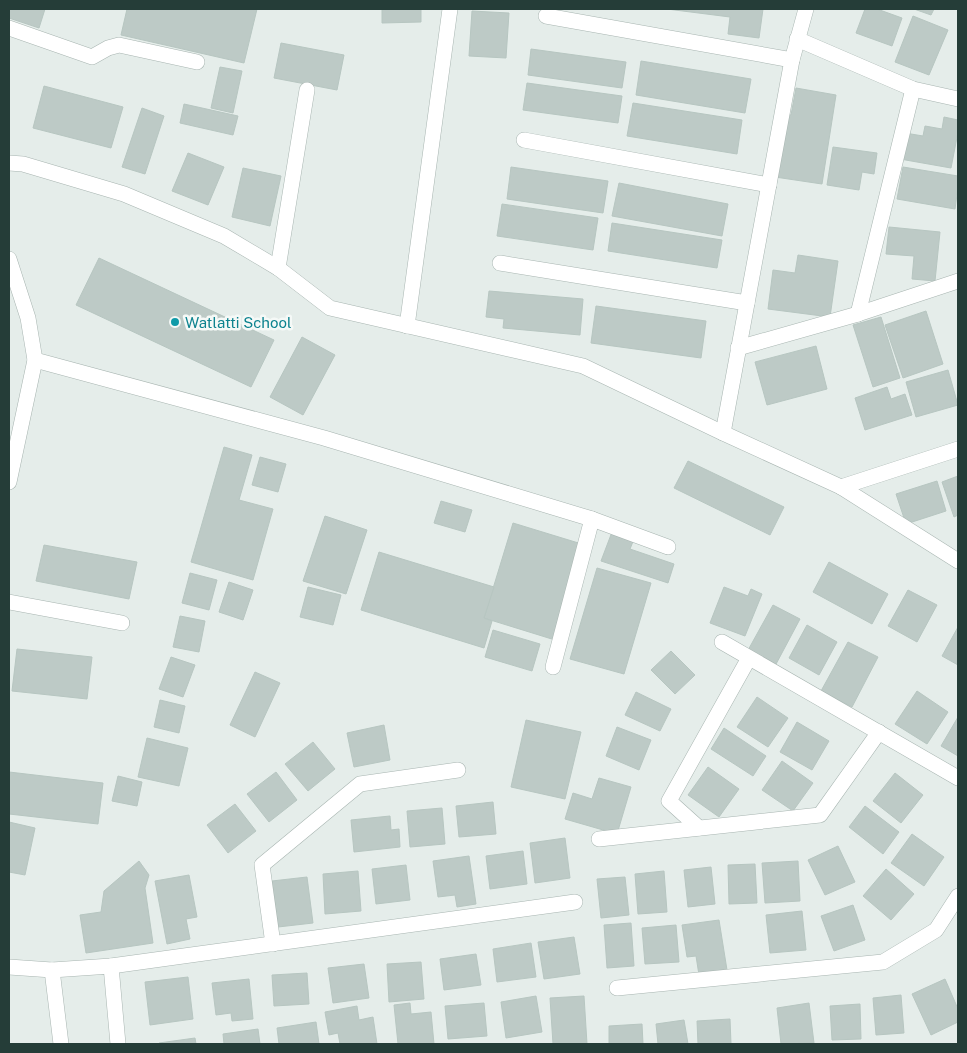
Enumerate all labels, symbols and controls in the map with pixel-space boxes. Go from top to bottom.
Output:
place label: Watlatti School [185,314,291,331]
marker: Watlatti School [169,316,181,328]

